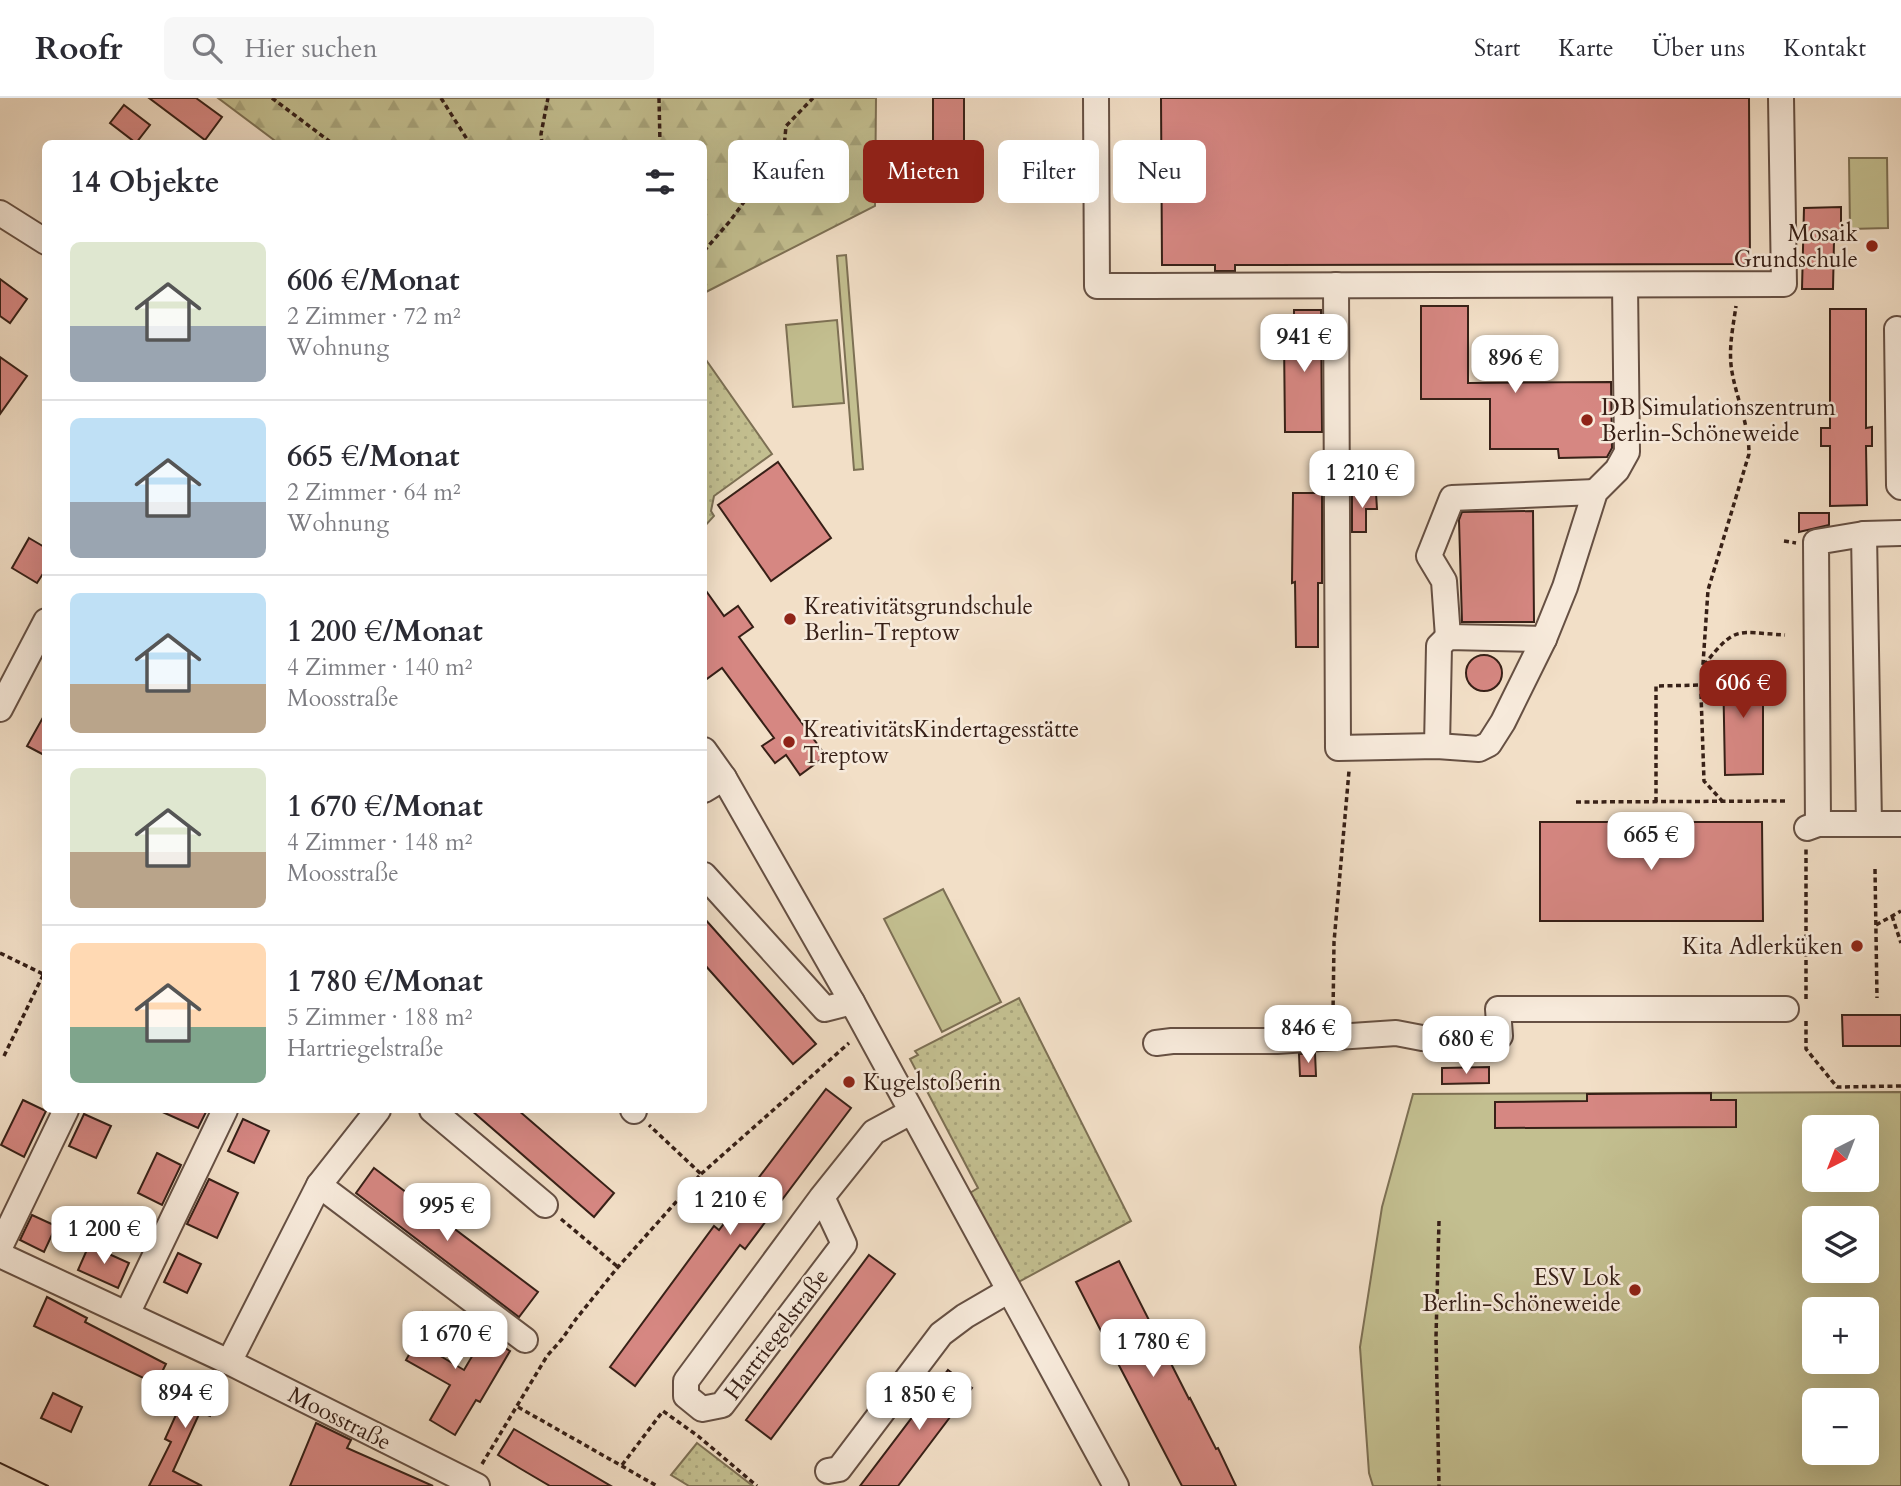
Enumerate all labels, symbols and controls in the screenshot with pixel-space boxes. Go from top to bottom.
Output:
search box [164,17,654,80]
text: Roofr [35,26,122,71]
icon: search [188,29,226,67]
text: Hier suchen [244,31,377,66]
text: Start [1474,32,1520,65]
text: Karte [1558,32,1614,65]
text: Über uns [1652,32,1745,65]
text: Kontakt [1783,32,1866,65]
chip: Kaufen [728,140,849,203]
chip: Mieten [863,140,984,203]
chip: Filter [998,140,1099,203]
chip: Neu [1113,140,1206,203]
text: 14 Objekte [70,162,220,203]
icon: filters [641,163,679,201]
place label: Mosaik Grundschule [1734,218,1859,275]
marker: Mosaik Grundschule [1864,238,1880,254]
text: 606 €/Monat [287,260,459,301]
icon: home [126,270,210,354]
text: 2 Zimmer · 72 m² [287,301,461,332]
pin: 941 € [1255,314,1353,374]
text: 941 € [1276,321,1332,352]
text: Wohnung [287,332,389,363]
pin: 896 € [1466,336,1564,395]
text: 896 € [1487,342,1543,373]
place label: DB Simulationszentrum Berlin-Schöneweide [1601,392,1836,449]
marker: DB Simulationszentrum Berlin-Schöneweide [1579,412,1595,428]
text: 665 €/Monat [287,436,459,477]
icon: home [126,446,210,530]
pin: 1 210 € [1297,450,1427,510]
text: 1 210 € [1325,457,1399,488]
text: 2 Zimmer · 64 m² [287,477,461,508]
text: Wohnung [287,508,389,539]
place label: Kreativitätsgrundschule Berlin-Treptow [804,591,1033,648]
text: 1 200 €/Monat [287,611,483,652]
marker: Kreativitätsgrundschule Berlin-Treptow [782,611,798,627]
icon: home [126,621,210,705]
text: 4 Zimmer · 140 m² [287,652,472,683]
pin: 606 € [1694,660,1792,720]
text: 606 € [1715,667,1771,698]
text: Moosstraße [287,683,399,714]
place label: KreativitätsKindertagesstätte Treptow [803,714,1079,771]
marker: KreativitätsKindertagesstätte Treptow [781,734,797,750]
text: 1 670 €/Monat [287,786,483,827]
icon: home [126,796,210,880]
pin: 665 € [1602,812,1700,872]
text: 665 € [1623,819,1679,850]
text: 4 Zimmer · 148 m² [287,827,472,858]
text: Moosstraße [287,858,399,889]
place label: Kita Adlerküken [1682,931,1843,962]
marker: Kita Adlerküken [1849,938,1865,954]
text: 1 780 €/Monat [287,961,483,1002]
icon: home [126,971,210,1055]
text: 5 Zimmer · 188 m² [287,1002,472,1033]
pin: 846 € [1259,1006,1357,1065]
text: 846 € [1280,1012,1336,1043]
pin: 680 € [1417,1016,1515,1076]
text: 680 € [1438,1023,1494,1054]
text: Hartriegelstraße [287,1033,444,1064]
place label: Kugelstoßerin [863,1067,1001,1098]
marker: Kugelstoßerin [841,1074,857,1090]
north arrow [1802,1115,1880,1192]
map controls [1802,1115,1879,1465]
pin: 1 210 € [665,1178,795,1237]
pin: 995 € [398,1184,496,1243]
text: 1 210 € [693,1184,767,1215]
text: 995 € [419,1190,475,1221]
pin: 1 200 € [39,1206,169,1266]
button: layers [1802,1206,1879,1283]
text: 1 200 € [67,1213,141,1244]
street label: Hartriegelstraße [717,1262,836,1406]
place label: ESV Lok Berlin-Schöneweide [1422,1262,1622,1319]
marker: ESV Lok Berlin-Schöneweide [1627,1282,1643,1298]
button: + [1802,1297,1879,1374]
pin: 1 670 € [390,1312,520,1371]
text: 1 670 € [418,1318,492,1349]
pin: 1 780 € [1088,1320,1218,1379]
text: 1 780 € [1116,1326,1190,1357]
pin: 894 € [136,1370,234,1430]
pin: 1 850 € [854,1372,984,1432]
text: 894 € [157,1377,213,1408]
street label: Moosstraße [283,1379,397,1458]
text: 1 850 € [882,1379,956,1410]
button: − [1802,1388,1879,1465]

